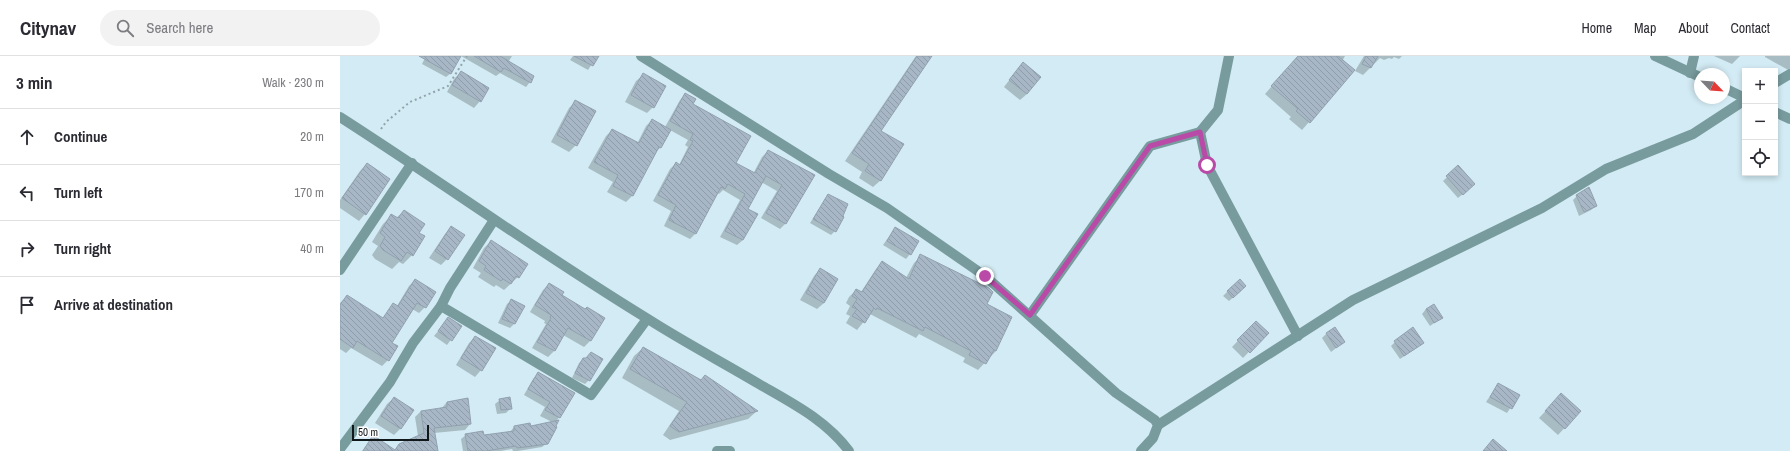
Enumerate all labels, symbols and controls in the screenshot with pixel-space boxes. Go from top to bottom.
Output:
search box [100,10,380,46]
text: Citynav [20,15,76,41]
icon: search [114,17,136,39]
text: Search here [146,17,213,38]
text: Home [1581,19,1612,37]
text: Map [1634,19,1656,37]
text: About [1678,19,1708,37]
text: Contact [1730,19,1770,37]
north arrow [1694,68,1730,104]
map controls [1742,68,1778,176]
button: + [1742,68,1778,104]
text: 3 min [16,71,52,94]
text: Walk · 230 m [262,74,324,91]
button: − [1742,104,1778,140]
icon: ahead [16,126,38,148]
text: Continue [54,126,107,147]
text: 20 m [300,128,324,145]
button: locate [1742,140,1778,176]
route start [1198,156,1216,174]
icon: left [16,182,38,204]
text: Turn left [54,182,102,203]
text: 170 m [294,184,324,201]
icon: right [16,238,38,260]
text: Turn right [54,238,111,259]
text: 40 m [300,240,324,257]
route end [976,267,994,285]
icon: arrive [16,294,38,316]
text: Arrive at destination [54,294,173,315]
scale bar [352,423,429,442]
text: 50 m [358,425,378,439]

